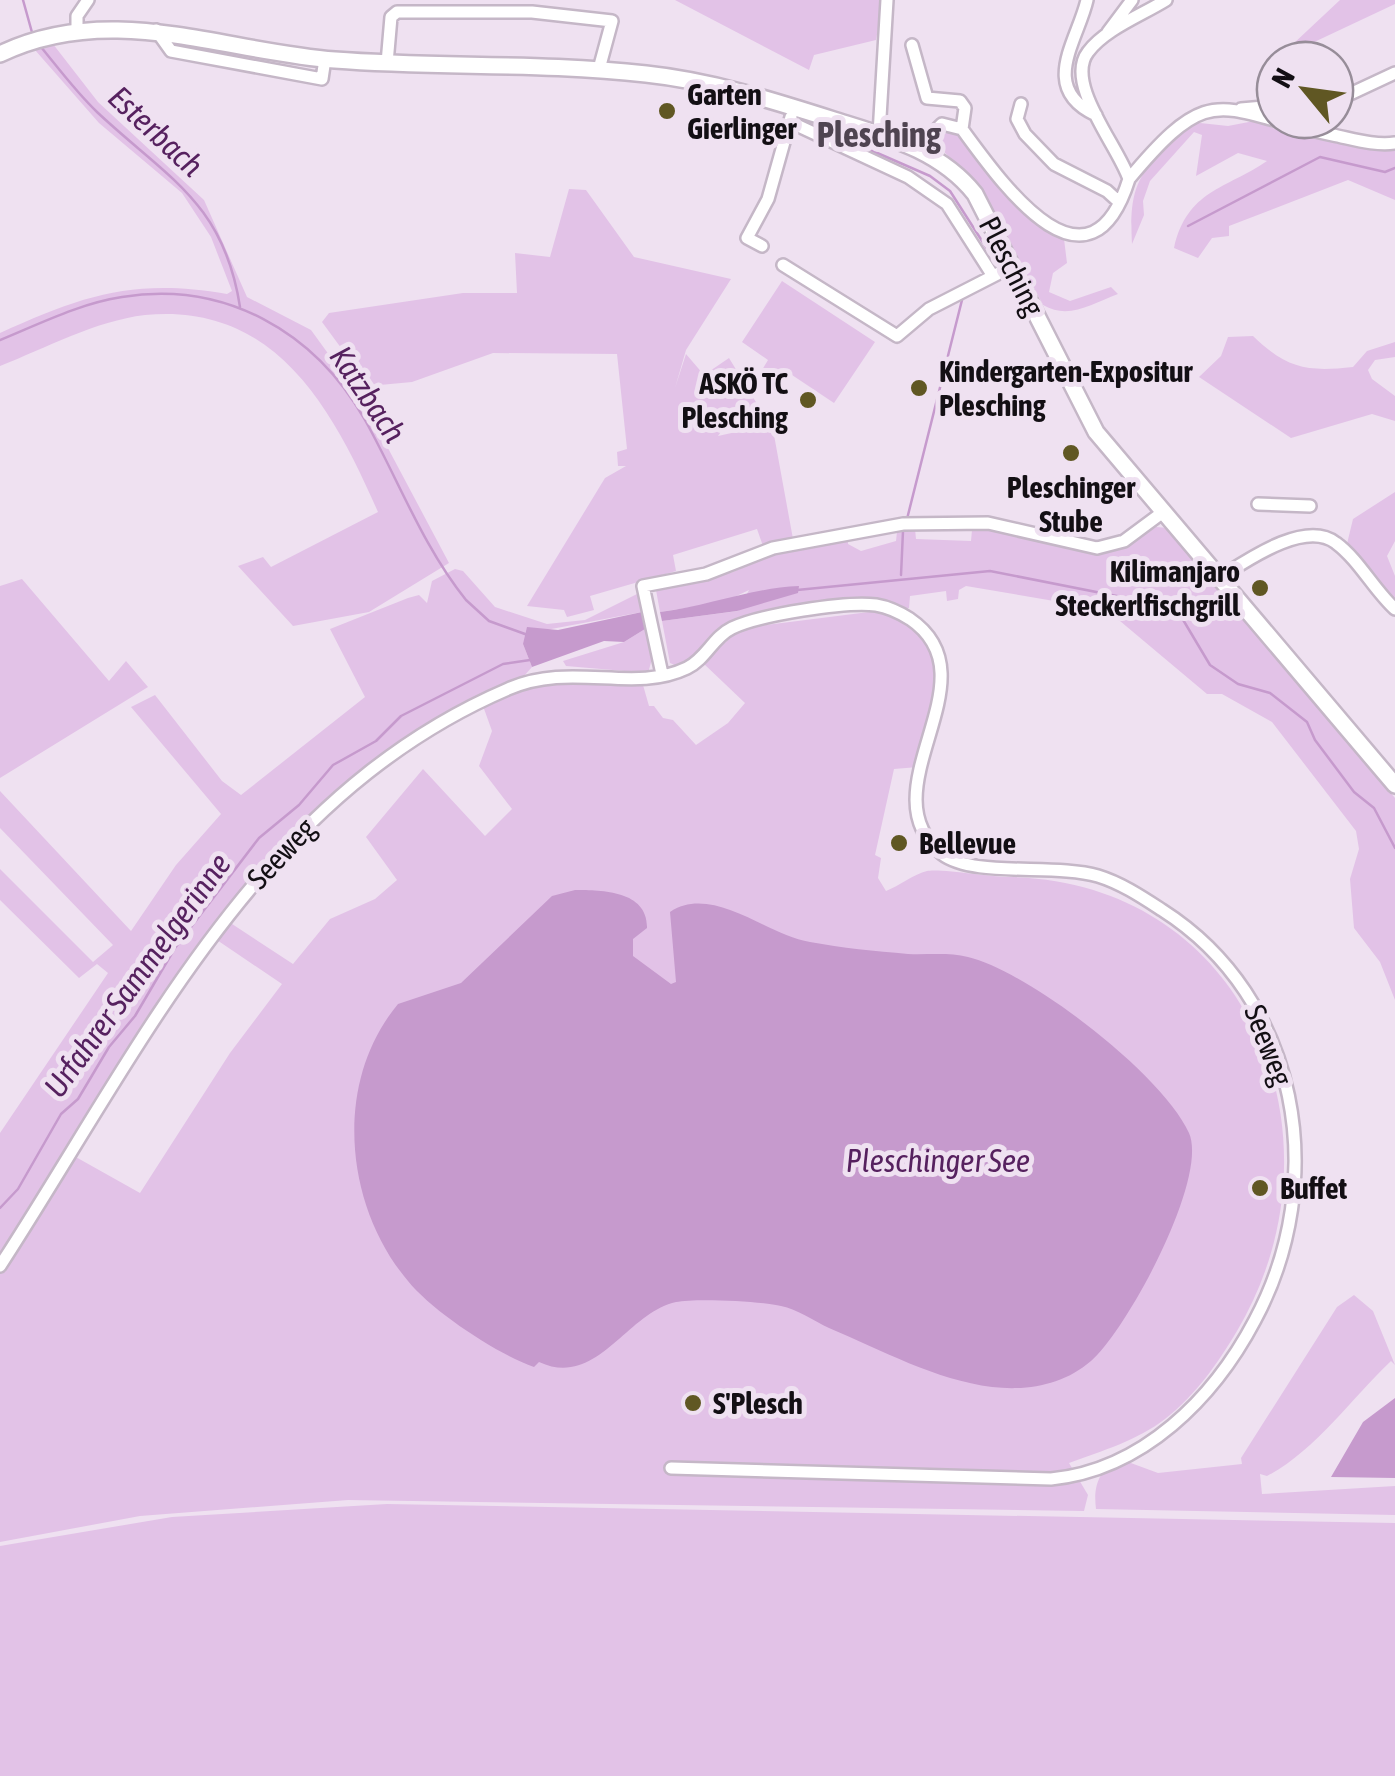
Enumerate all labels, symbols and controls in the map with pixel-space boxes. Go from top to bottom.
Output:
north arrow [1255,40,1355,140]
text: N [1265,63,1301,93]
place label: Garten Gierlinger [687,77,798,145]
water label: Esterbach [101,78,211,184]
marker: Garten Gierlinger [656,100,678,122]
district label: Plesching [817,114,942,154]
street label: Plesching [973,211,1051,321]
water label: Katzbach [322,339,414,449]
place label: Kindergarten-Expositur Plesching [939,354,1194,422]
place label: ASKÖ TC Plesching [681,366,788,434]
marker: Kindergarten-Expositur Plesching [908,377,930,399]
marker: ASKÖ TC Plesching [797,389,819,411]
marker: Pleschinger Stube [1060,442,1082,464]
place label: Pleschinger Stube [1007,470,1136,538]
place label: Kilimanjaro Steckerlfischgrill [1056,554,1241,622]
marker: Kilimanjaro Steckerlfischgrill [1249,577,1271,599]
street label: Seeweg [240,811,322,895]
place label: Bellevue [919,826,1016,860]
marker: Bellevue [888,832,910,854]
water label: Urfahrer Sammelgerinne [36,846,238,1104]
street label: Seeweg [1238,1000,1300,1090]
water label: Pleschinger See [846,1142,1030,1179]
place label: Buffet [1280,1171,1348,1205]
marker: Buffet [1249,1177,1271,1199]
place label: S'Plesch [713,1386,803,1420]
marker: S'Plesch [682,1392,704,1414]

